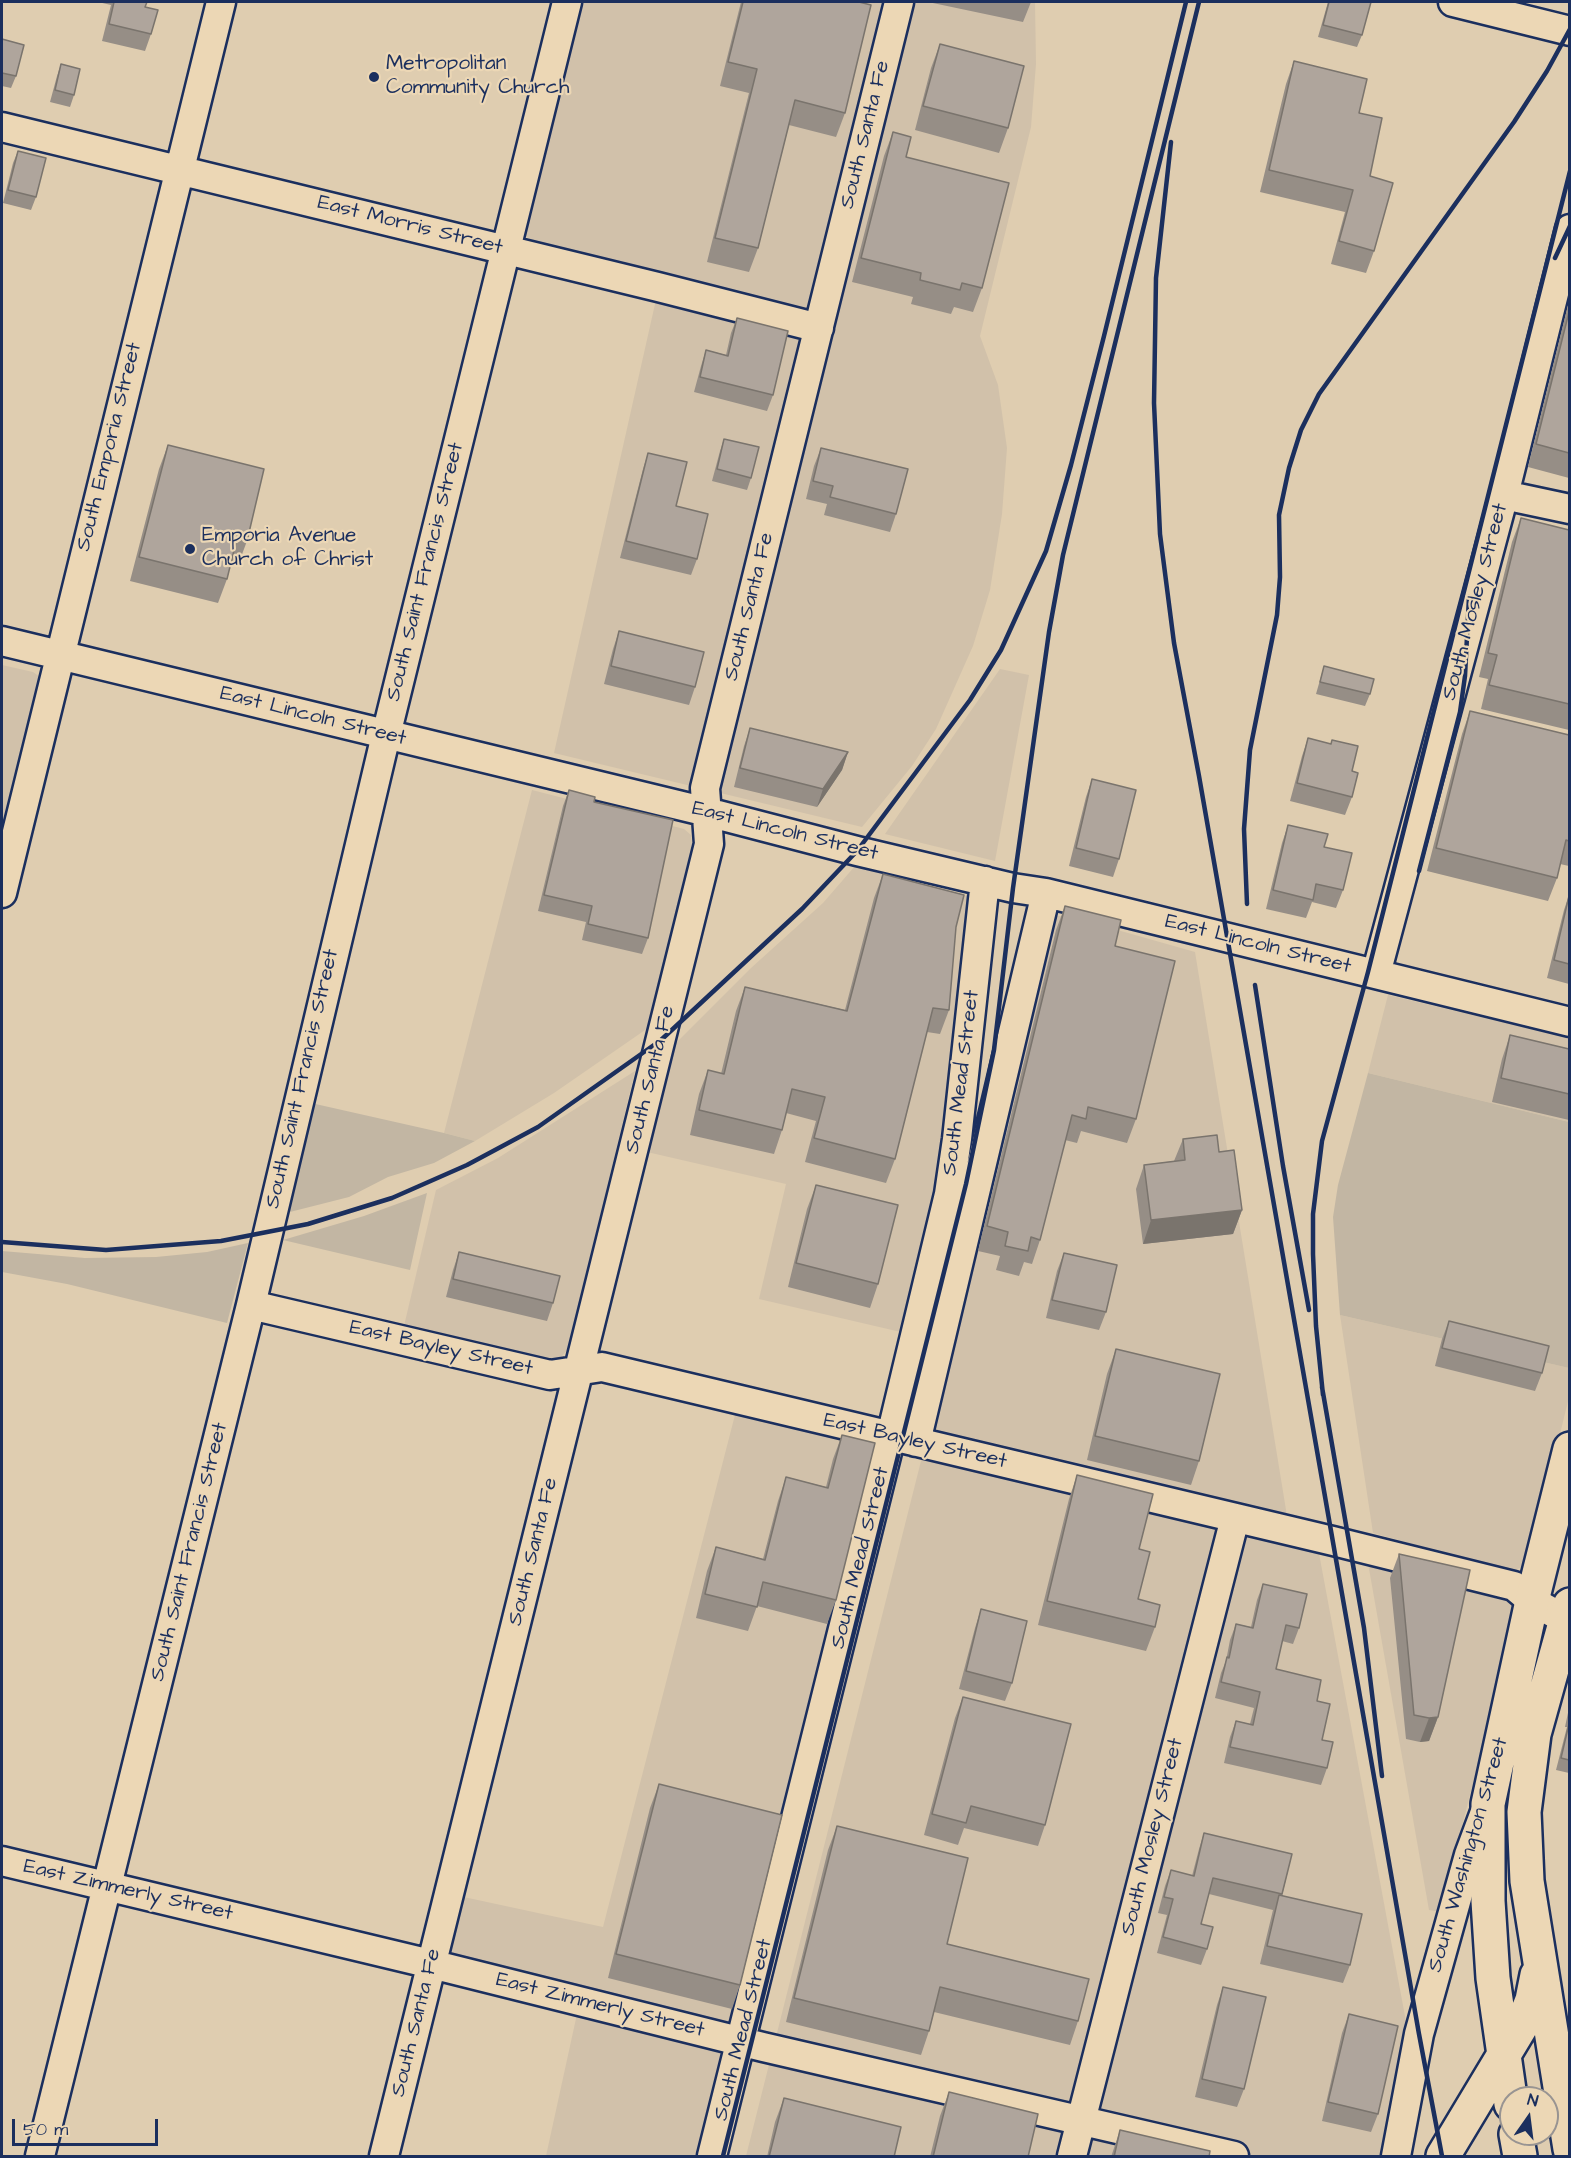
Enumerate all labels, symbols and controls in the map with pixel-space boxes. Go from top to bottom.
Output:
place label: Metropolitan Community Church [386,52,569,102]
street label: South Santa Fe [835,58,897,212]
marker: Metropolitan Community Church [367,70,381,84]
street label: East Morris Street [315,191,505,261]
street label: South Emporia Street [72,340,148,554]
street label: South Saint Francis Street [382,440,470,704]
street label: South Mosley Street [1438,501,1514,703]
place label: Emporia Avenue Church of Christ [202,524,373,574]
street label: South Santa Fe [719,530,781,684]
marker: Emporia Avenue Church of Christ [183,542,197,556]
street label: East Lincoln Street [217,682,409,752]
street label: East Lincoln Street [689,797,881,867]
street label: East Lincoln Street [1162,910,1354,980]
street label: South Saint Francis Street [261,947,345,1211]
street label: South Mead Street [938,989,986,1177]
street label: South Santa Fe [620,1003,682,1157]
street label: East Bayley Street [347,1316,535,1382]
street label: East Bayley Street [821,1409,1009,1475]
street label: South Saint Francis Street [146,1420,234,1684]
street label: South Mead Street [826,1464,896,1652]
street label: South Santa Fe [503,1475,565,1629]
street label: South Washington Street [1423,1735,1515,1975]
street label: South Mosley Street [1116,1736,1190,1938]
street label: East Zimmerly Street [21,1855,235,1927]
street label: South Mead Street [709,1936,779,2124]
street label: South Santa Fe [386,1946,448,2100]
street label: East Zimmerly Street [493,1968,707,2044]
north arrow [1499,2086,1559,2146]
text: N [1525,2089,1540,2112]
scale bar [15,2107,160,2145]
text: 50 m [23,2117,68,2142]

